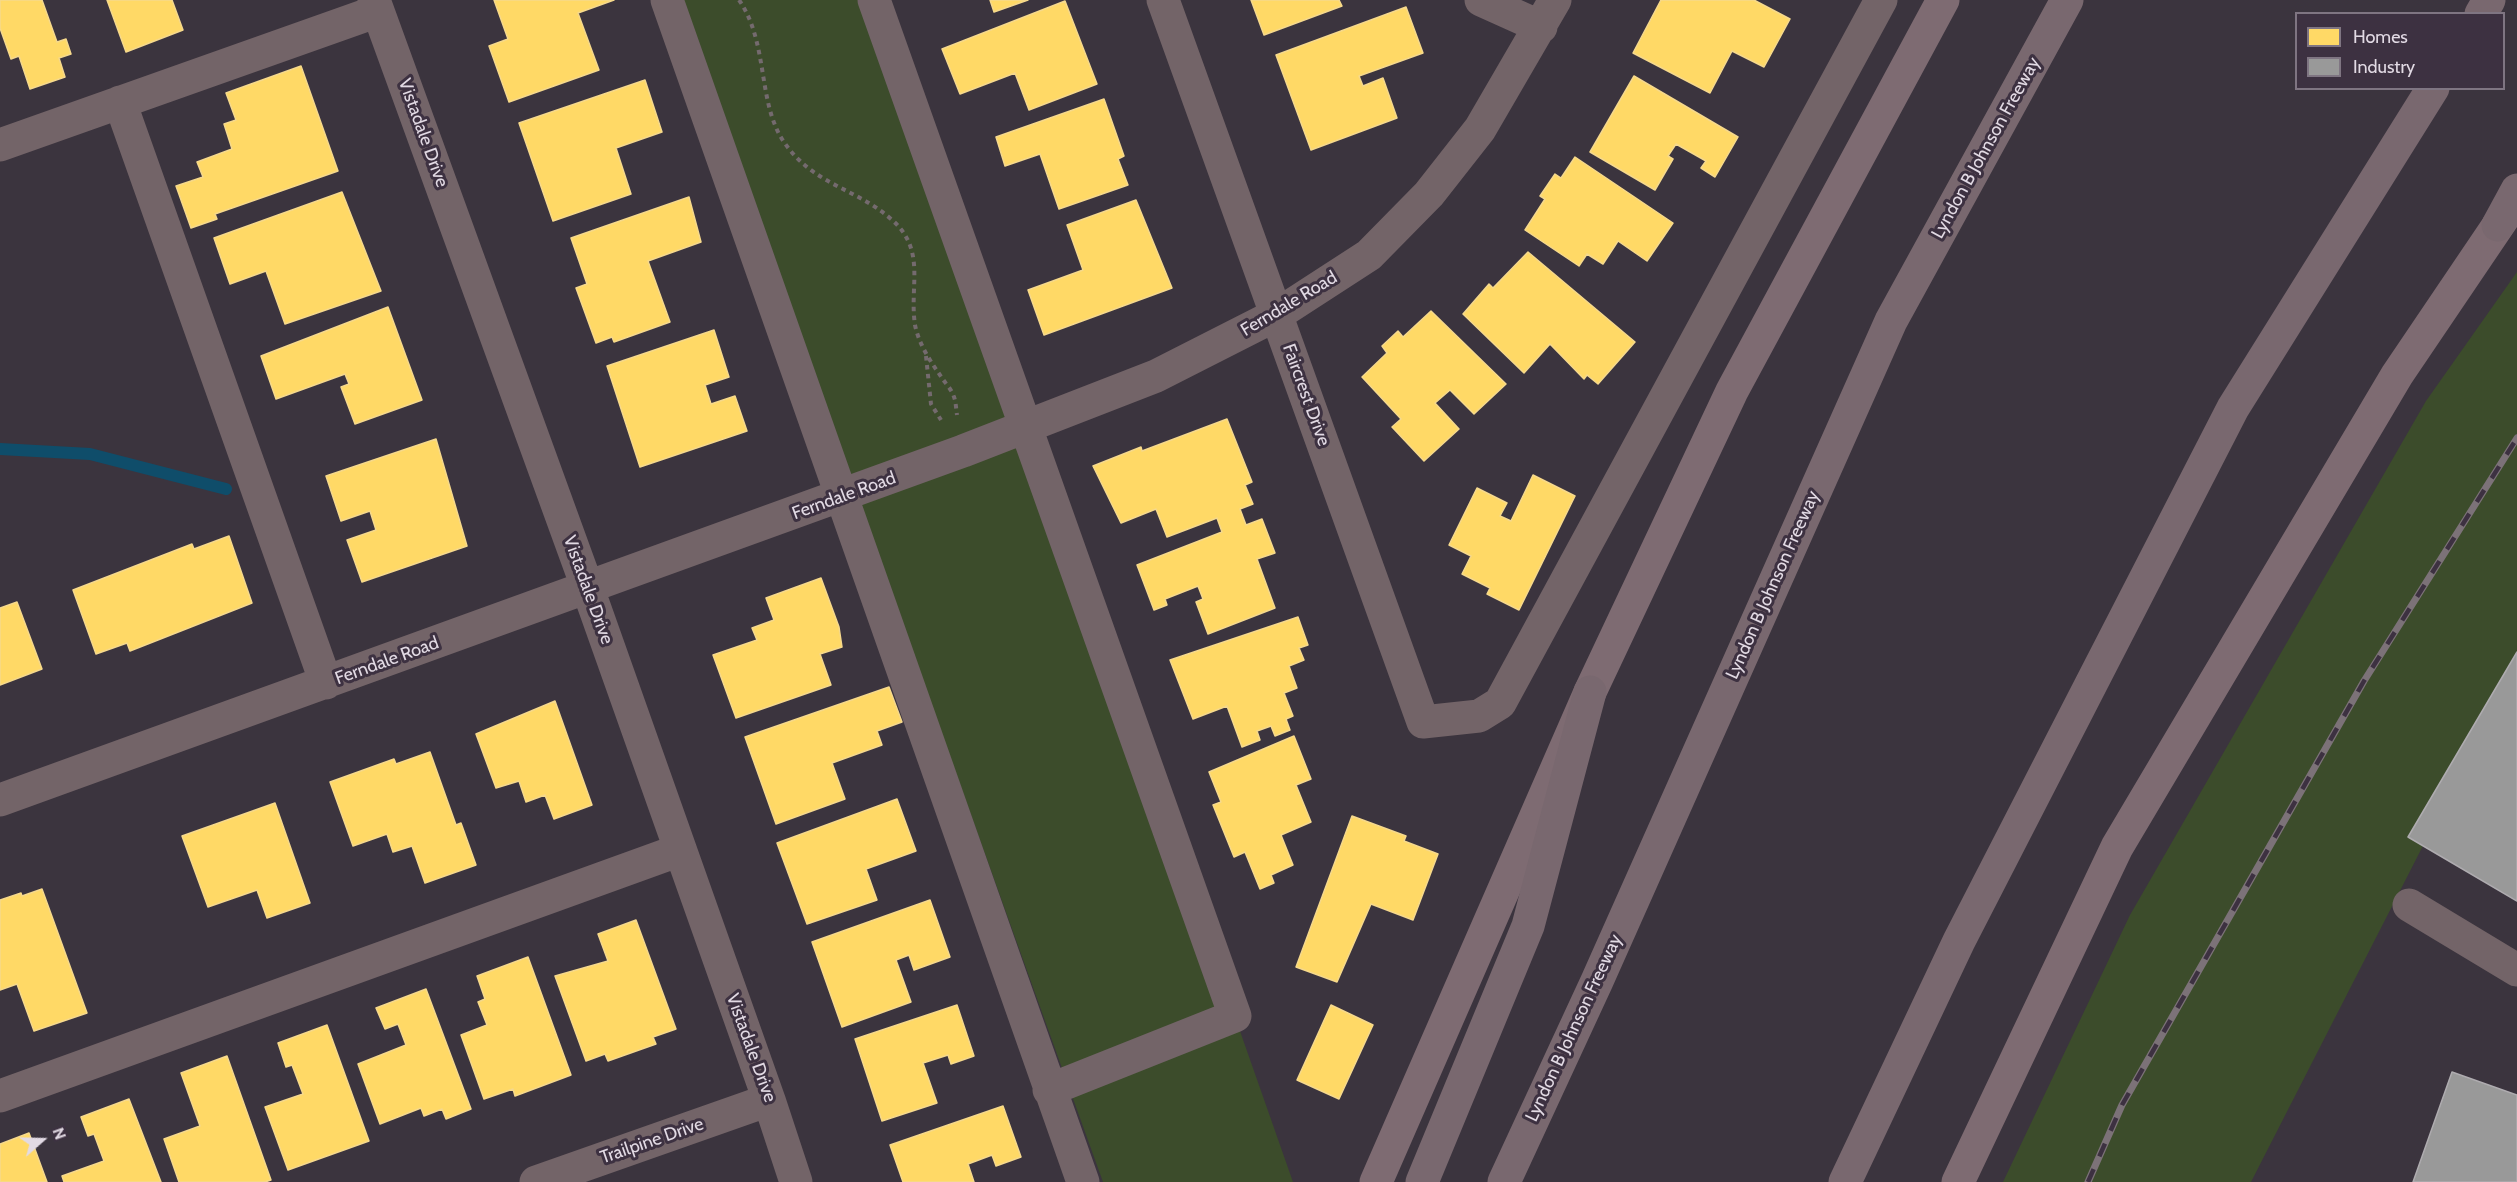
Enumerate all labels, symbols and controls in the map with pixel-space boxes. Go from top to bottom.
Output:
legend [2295,12,2505,90]
text: Homes [2353,26,2408,48]
street label: Lyndon B Johnson Freeway [1927,54,2045,242]
text: Industry [2353,56,2415,78]
street label: Vistadale Drive [393,76,453,190]
street label: Ferndale Road [1237,267,1341,341]
street label: Faircrest Drive [1278,341,1334,449]
street label: Ferndale Road [789,467,899,525]
street label: Lyndon B Johnson Freeway [1722,487,1824,683]
street label: Vistadale Drive [558,533,618,647]
street label: Ferndale Road [332,632,442,690]
street label: Lyndon B Johnson Freeway [1521,931,1627,1125]
street label: Vistadale Drive [721,991,781,1105]
north arrow [12,1110,72,1170]
street label: Trailpine Drive [598,1113,706,1169]
text: N [49,1125,70,1142]

